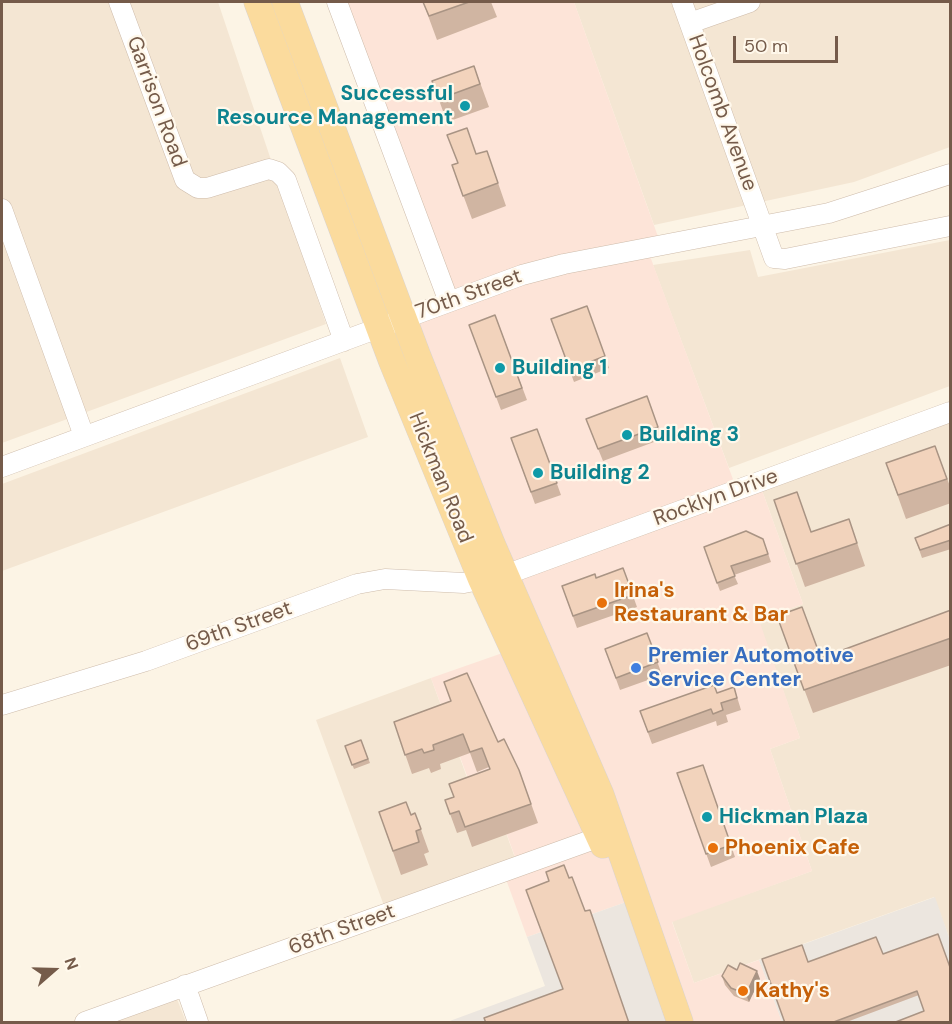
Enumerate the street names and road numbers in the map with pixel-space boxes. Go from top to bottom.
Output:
street label: Holcomb Avenue [682,31,762,195]
street label: Garrison Road [121,33,191,171]
street label: 70th Street [413,264,525,326]
street label: Hickman Road [402,409,478,547]
street label: Rocklyn Drive [650,464,782,532]
street label: 69th Street [182,596,296,658]
street label: 68th Street [285,899,399,961]

